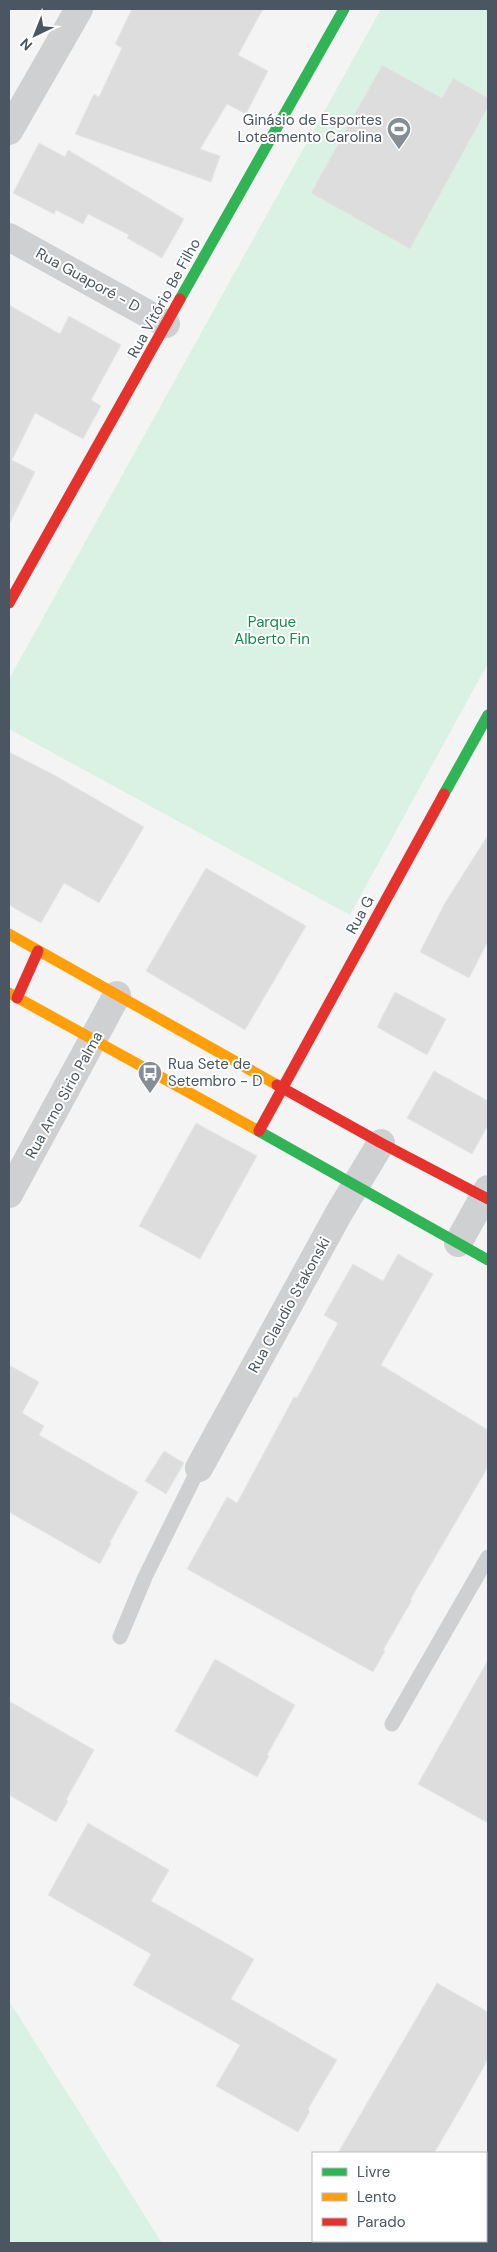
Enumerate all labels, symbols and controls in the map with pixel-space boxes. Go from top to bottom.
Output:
north arrow [10,10,60,60]
text: N [16,34,36,55]
place label: Ginásio de Esportes Loteamento Carolina [238,110,382,147]
sports icon: Ginásio de Esportes Loteamento Carolina [386,116,412,150]
street label: Rua Vitório Be Filho [123,234,205,361]
street label: Rua Guaporé - D [32,243,144,317]
park label: Parque Alberto Fin [234,612,310,649]
street label: Rua G [341,892,379,938]
street label: Rua Arno Sirio Palma [21,1028,107,1162]
place label: Rua Sete de Setembro - D [168,1054,263,1091]
bus stop icon: Rua Sete de Setembro - D [137,1060,163,1094]
street label: Rua Claudio Stakonski [243,1234,335,1376]
legend [312,2152,487,2242]
text: Livre [357,2162,390,2182]
text: Lento [357,2187,396,2207]
text: Parado [357,2212,406,2232]

